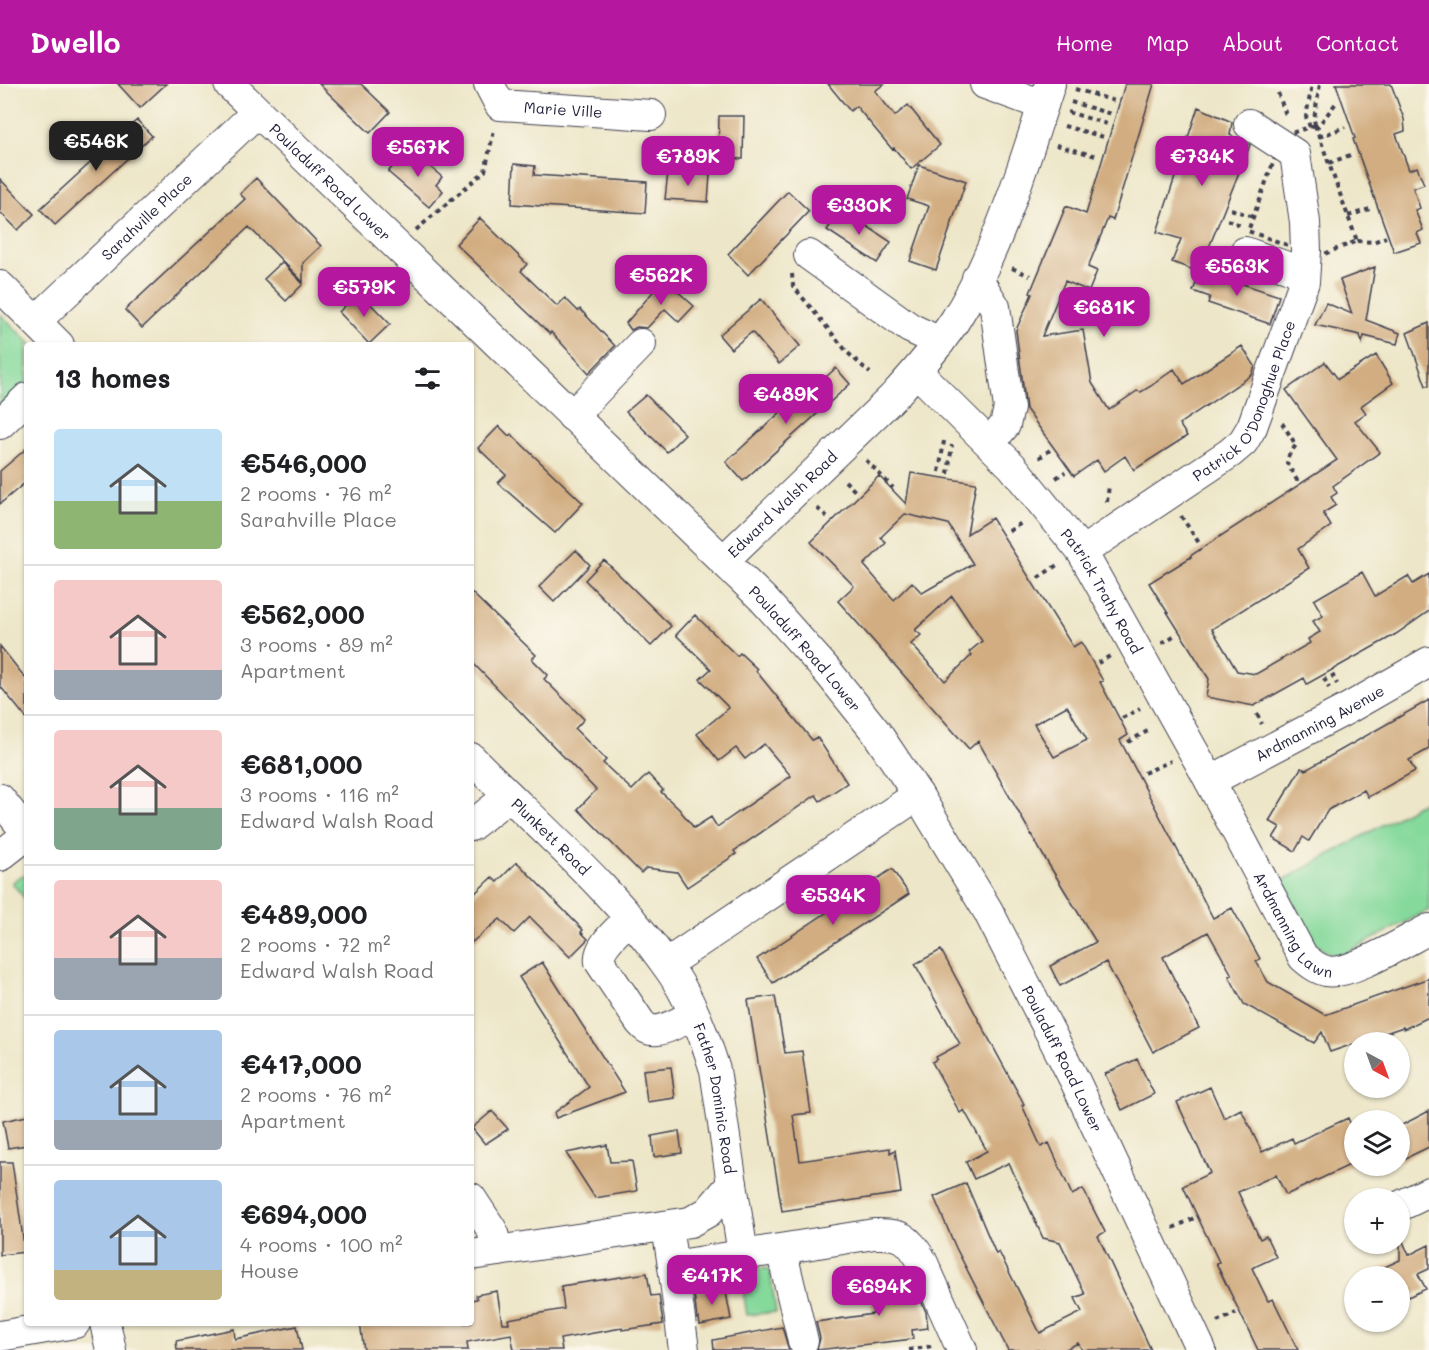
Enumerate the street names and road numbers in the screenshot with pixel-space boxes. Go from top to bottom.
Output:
street label: Marie Ville [523,97,603,122]
street label: Pouladuff Road Lower [266,119,395,245]
street label: Sarahville Place [97,169,196,264]
street label: Patrick O'Donoghue Place [1188,318,1299,485]
street label: Edward Walsh Road [723,446,841,562]
street label: Patrick Trahy Road [1057,524,1147,657]
street label: Pouladuff Road Lower [745,581,866,716]
street label: Ardmanning Avenue [1251,680,1388,766]
street label: Plunkett Road [507,793,595,879]
street label: Ardmanning Lawn [1250,868,1334,982]
street label: Pouladuff Road Lower [1018,982,1107,1135]
street label: Father Dominic Road [689,1020,740,1175]

